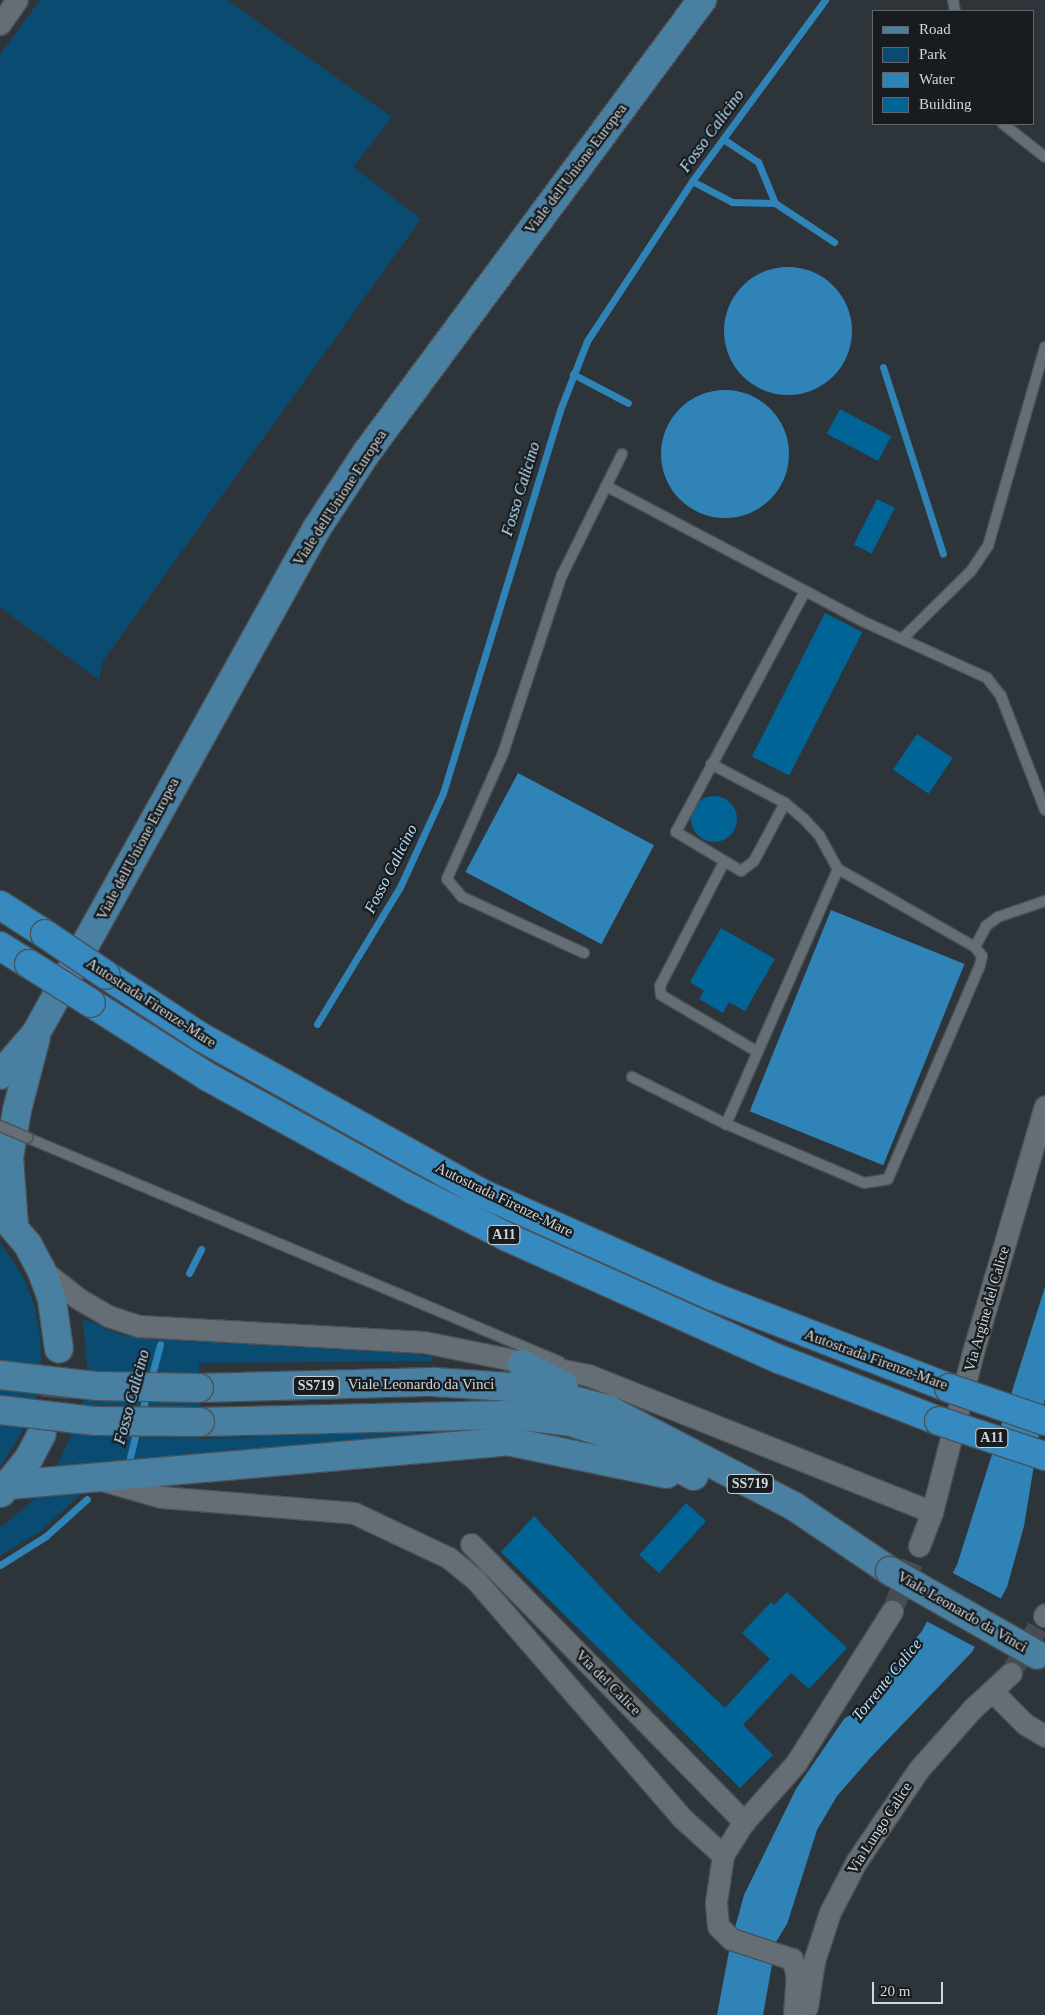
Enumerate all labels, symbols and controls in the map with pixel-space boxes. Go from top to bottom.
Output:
legend [872,10,1035,125]
text: Road [919,21,951,37]
text: Park [919,46,947,62]
text: Water [919,71,954,87]
water label: Fosso Calicino [676,86,748,176]
text: Building [919,96,972,112]
street label: Viale dell'Unione Europea [521,100,631,238]
street label: Viale dell'Unione Europea [289,427,391,569]
water label: Fosso Calicino [498,440,544,538]
street label: Viale dell'Unione Europea [93,775,183,923]
water label: Fosso Calicino [360,821,422,917]
street label: Autostrada Firenze-Mare [83,954,219,1052]
street label: Autostrada Firenze-Mare [432,1159,576,1241]
road number: A11 [486,1224,522,1246]
street label: Via Argine del Calice [960,1244,1014,1374]
street label: Autostrada Firenze-Mare [802,1326,950,1394]
water label: Fosso Calicino [110,1348,154,1446]
road number: SS719 [292,1374,340,1398]
street label: Viale Leonardo da Vinci [348,1376,494,1394]
road number: A11 [974,1426,1010,1450]
road number: SS719 [726,1472,774,1496]
street label: Viale Leonardo da Vinci [894,1567,1030,1657]
water label: Torrente Calice [848,1635,926,1725]
street label: Via del Calice [572,1647,644,1719]
street label: Via Lungo Calice [844,1779,916,1877]
scale bar [875,1972,946,2004]
text: 20 m [880,1983,910,1999]

